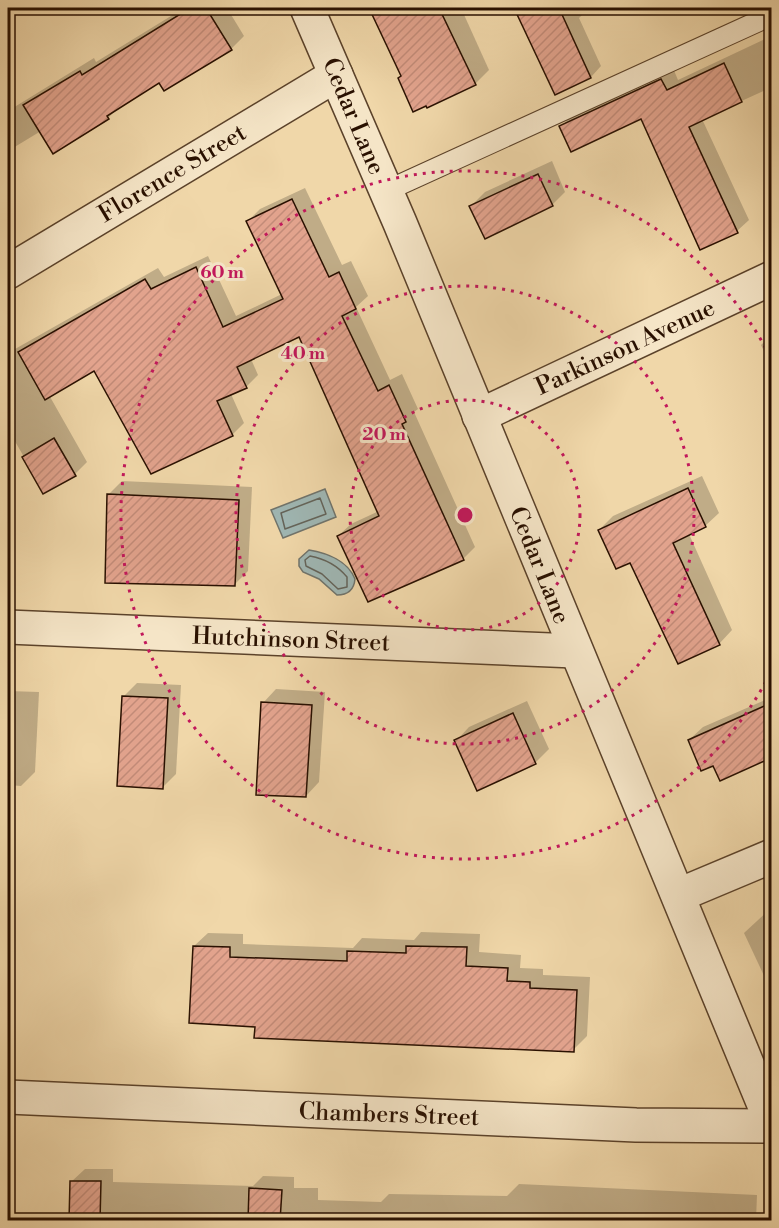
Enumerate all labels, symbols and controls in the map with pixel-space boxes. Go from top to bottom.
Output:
street label: Cedar Lane [315,53,391,179]
street label: Florence Street [93,118,252,230]
text: 60 m [200,261,244,284]
street label: Parkinson Avenue [531,293,720,403]
text: 40 m [281,342,326,365]
text: 20 m [362,423,406,446]
street label: Cedar Lane [502,502,576,629]
centre of rings [455,505,475,525]
street label: Hutchinson Street [192,622,391,658]
street label: Chambers Street [298,1097,480,1133]

